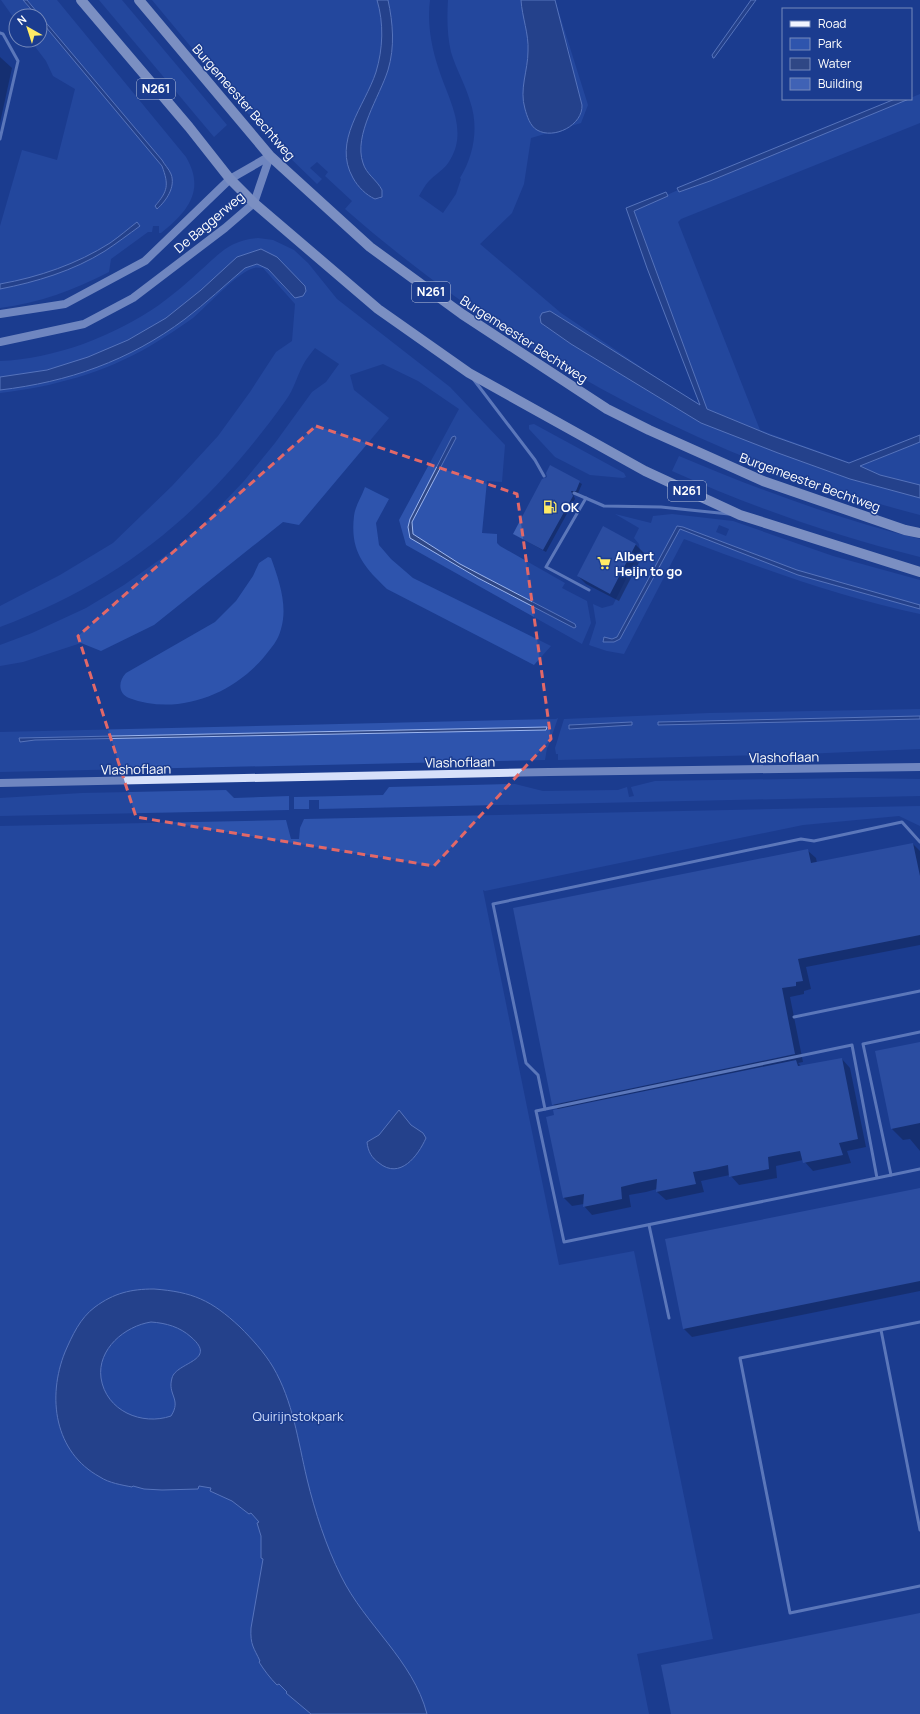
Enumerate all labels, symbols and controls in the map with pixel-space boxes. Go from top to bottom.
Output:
north arrow [8,8,48,48]
legend [782,8,912,100]
text: N [14,11,29,28]
text: Road [818,15,846,32]
text: Park [818,35,843,52]
street label: Burgemeester Bechtweg [188,40,300,164]
text: Water [818,55,852,72]
text: Building [818,75,862,92]
road number: N261 [137,79,175,99]
street label: De Baggerweg [170,187,248,257]
road number: N261 [412,282,450,302]
street label: Burgemeester Bechtweg [457,291,591,387]
street label: Burgemeester Bechtweg [737,448,883,516]
road number: N261 [668,481,706,501]
place label: OK [561,498,580,516]
fuel station icon: OK [542,499,558,515]
place label: Albert Heijn to go [615,547,682,580]
supermarket icon: Albert Heijn to go [596,555,612,571]
street label: Vlashoflaan [749,747,819,767]
street label: Vlashoflaan [425,752,495,772]
street label: Vlashoflaan [101,759,171,779]
park label: Quirijnstokpark [253,1407,344,1425]

